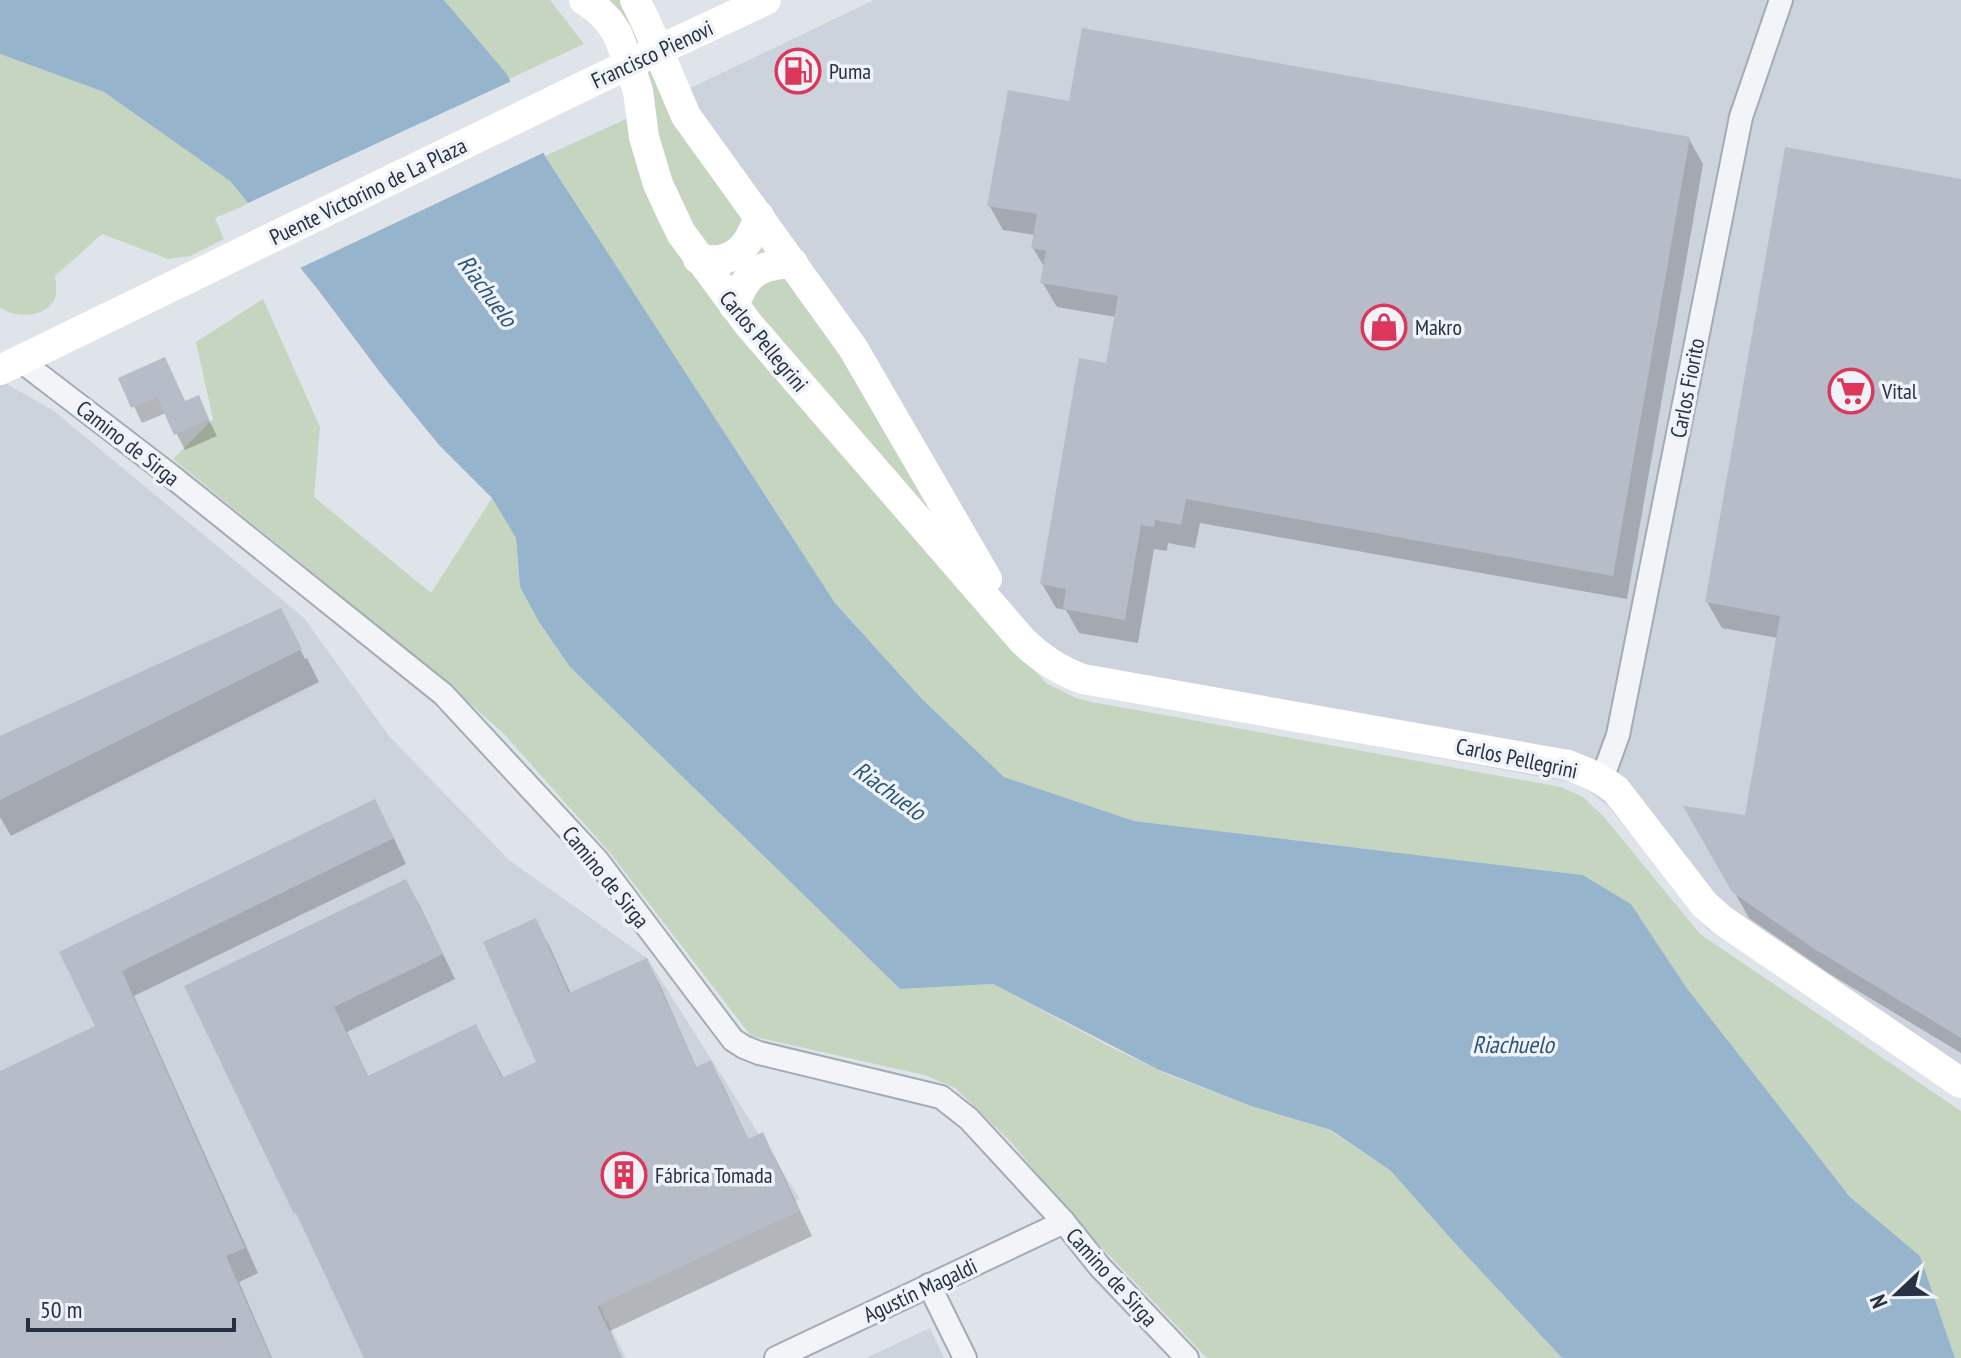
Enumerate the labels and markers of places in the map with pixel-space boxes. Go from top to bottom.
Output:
fuel station icon: Puma [774,47,822,95]
place label: Puma [829,57,871,85]
shop icon: Makro [1360,303,1408,351]
place label: Makro [1415,313,1462,341]
supermarket icon: Vital [1827,367,1875,415]
place label: Vital [1881,377,1918,405]
building icon: Fábrica Tomada [600,1151,648,1199]
place label: Fábrica Tomada [655,1161,772,1189]

